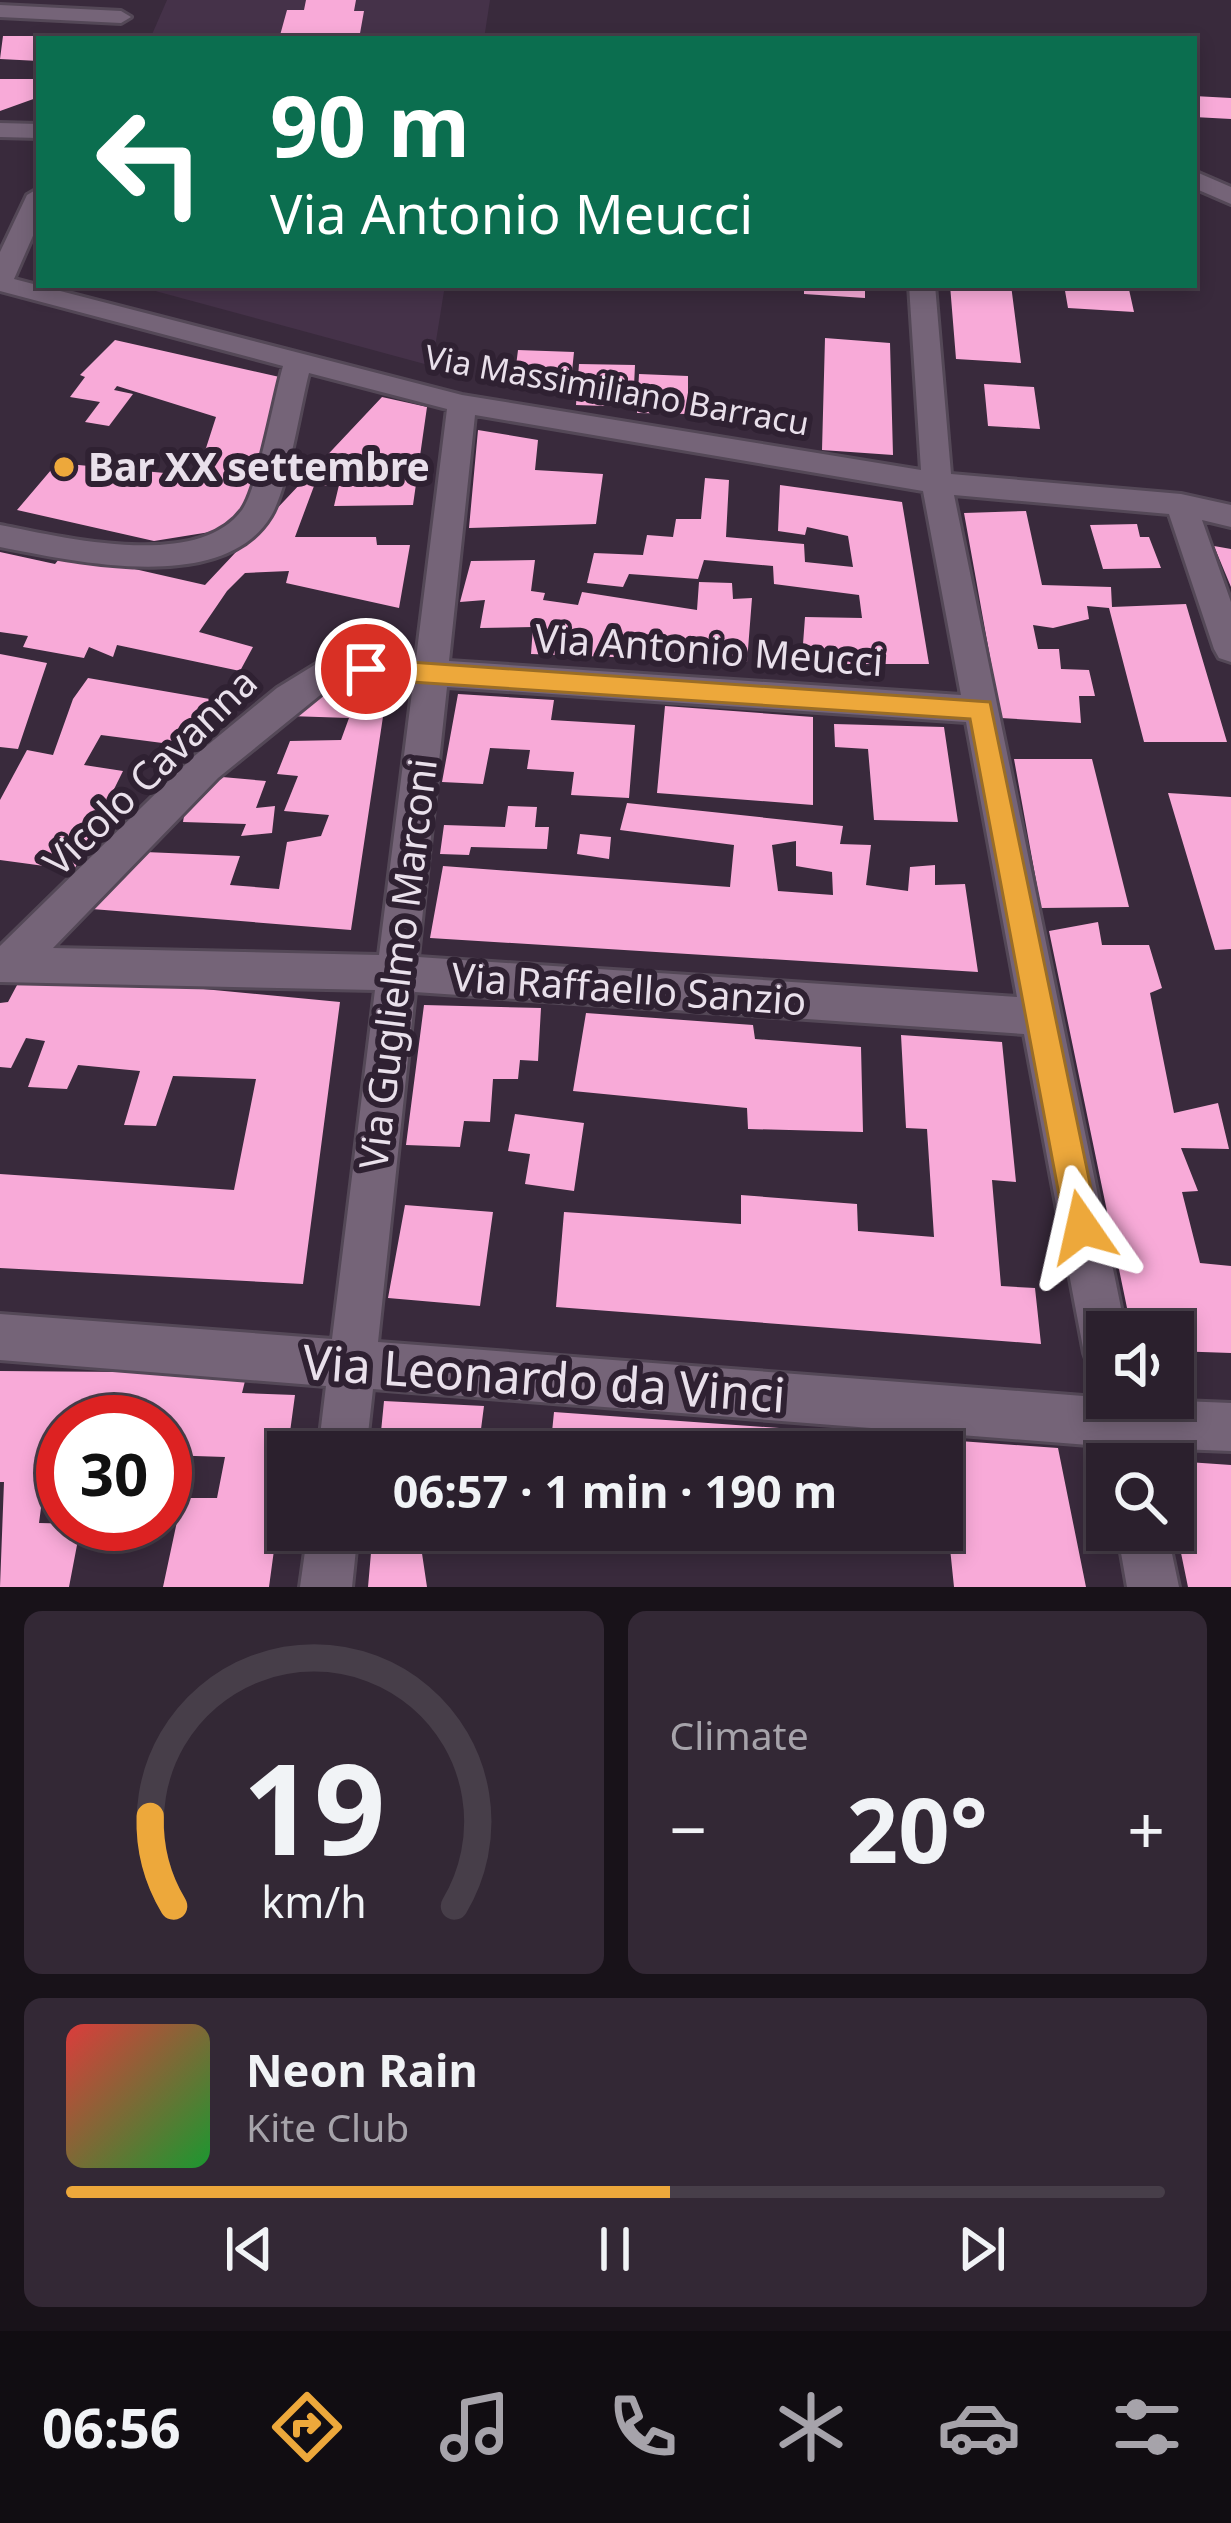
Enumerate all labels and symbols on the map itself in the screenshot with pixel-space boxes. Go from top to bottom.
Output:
street label: Via Massimiliano Barracu [422,334,813,445]
place label: Bar XX settembre [88,439,430,492]
marker: Bar XX settembre [51,454,77,480]
street label: Via Antonio Meucci [533,610,885,687]
pin [315,618,417,720]
street label: Vicolo Cavanna [31,655,267,887]
street label: Via Guglielmo Marconi [345,755,448,1172]
street label: Via Raffaello Sanzio [450,949,808,1026]
position arrow [1019,1164,1145,1290]
street label: Via Leonardo da Vinci [301,1328,788,1427]
speed limit sign: 30 [36,1395,192,1551]

